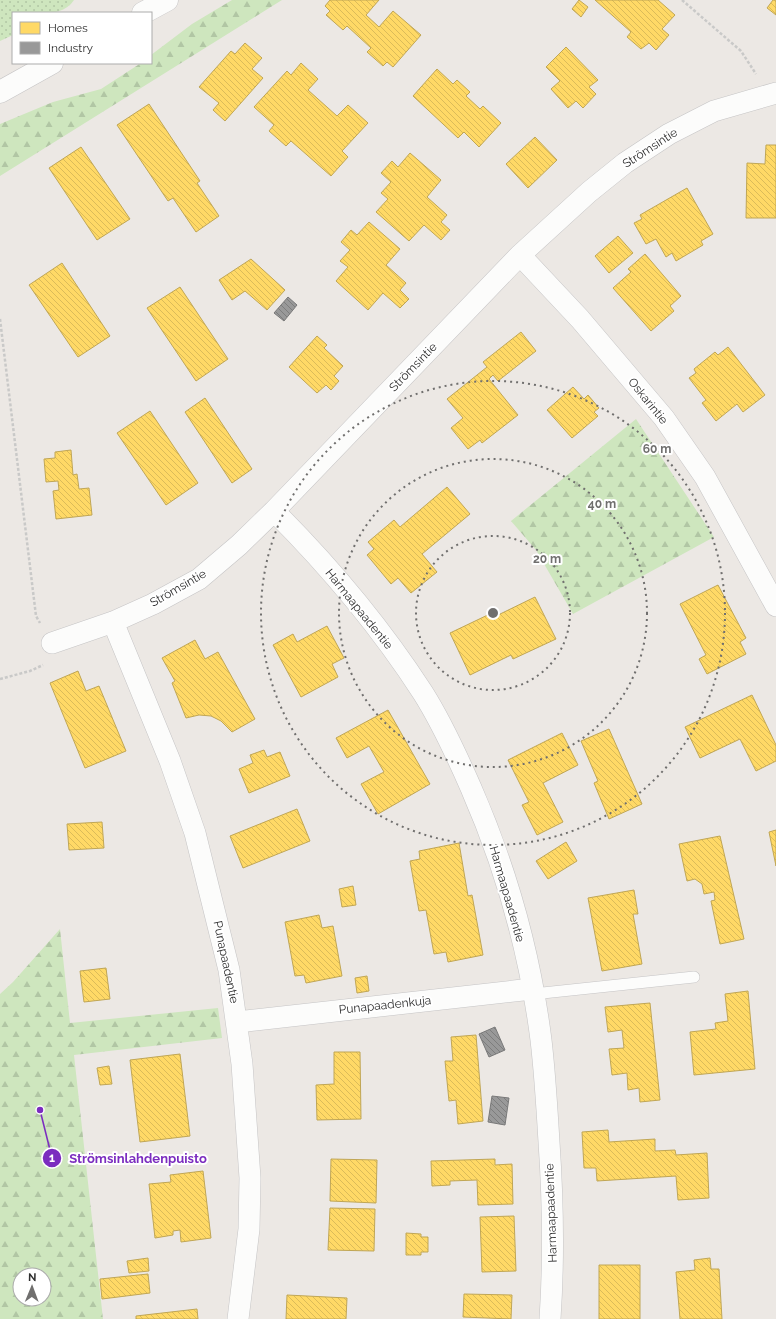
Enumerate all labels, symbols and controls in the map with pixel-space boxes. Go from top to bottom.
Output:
legend [12,12,152,64]
text: Homes [48,21,88,35]
text: Industry [48,41,94,55]
street label: Strömsintie [620,125,680,171]
street label: Strömsintie [386,340,440,394]
street label: Oskarintie [625,375,671,427]
text: 60 m [643,442,671,456]
text: 40 m [588,497,616,511]
text: 20 m [533,552,561,566]
street label: Strömsintie [147,566,209,610]
street label: Harmaapaadentie [322,566,396,652]
centre of rings [486,606,500,620]
street label: Harmaapaadentie [487,844,527,944]
street label: Punapaadentie [210,920,242,1004]
street label: Punapaadenkuja [338,993,432,1017]
callout: Strömsinlahdenpuisto [42,1146,215,1171]
text: 1 [49,1151,55,1165]
text: Strömsinlahdenpuisto [69,1151,207,1166]
street label: Harmaapaadentie [542,1163,560,1263]
north arrow [12,1267,52,1307]
text: N [28,1271,36,1284]

